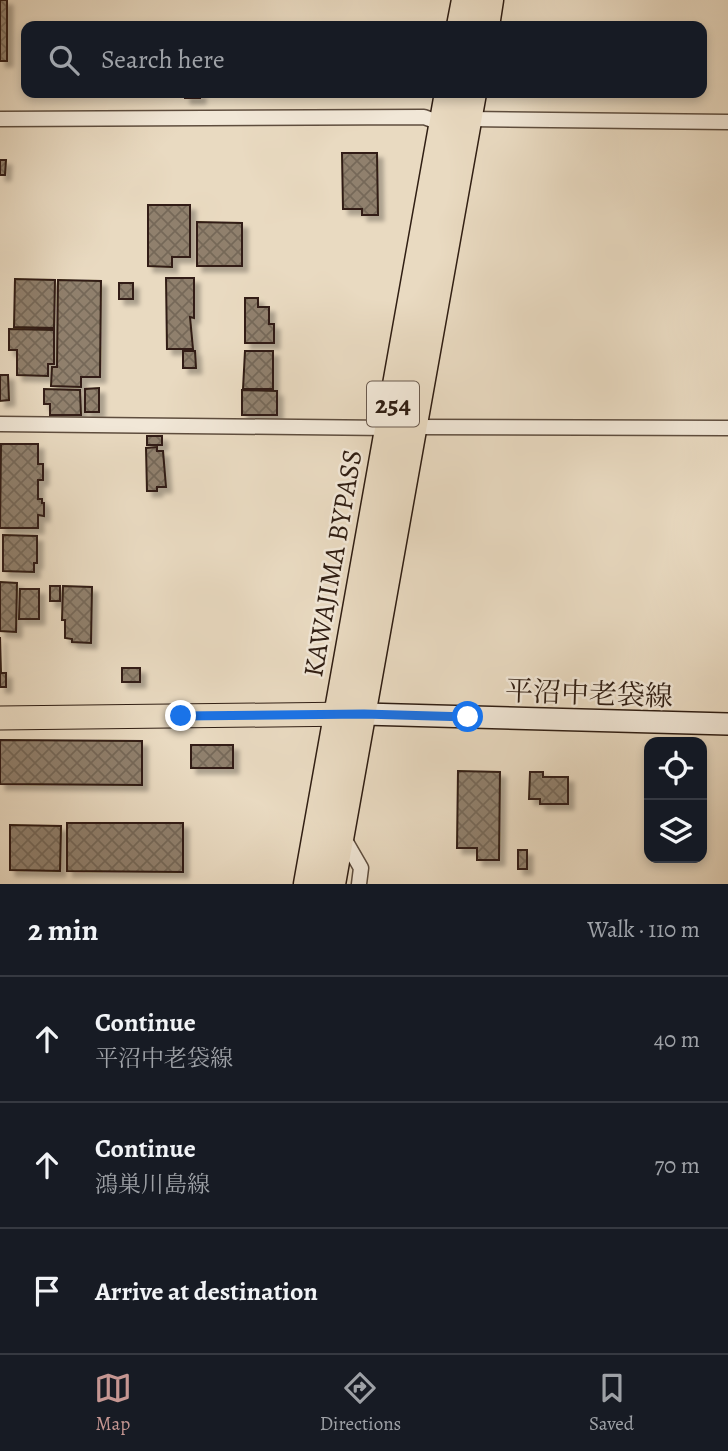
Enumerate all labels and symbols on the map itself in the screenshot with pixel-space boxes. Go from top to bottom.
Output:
road number: 254 [367,382,419,426]
street label: KAWAJIMA BYPASS [294,446,372,680]
street label: 平沼中老袋線 [504,672,674,716]
route end [165,700,196,731]
route start [452,701,483,732]

